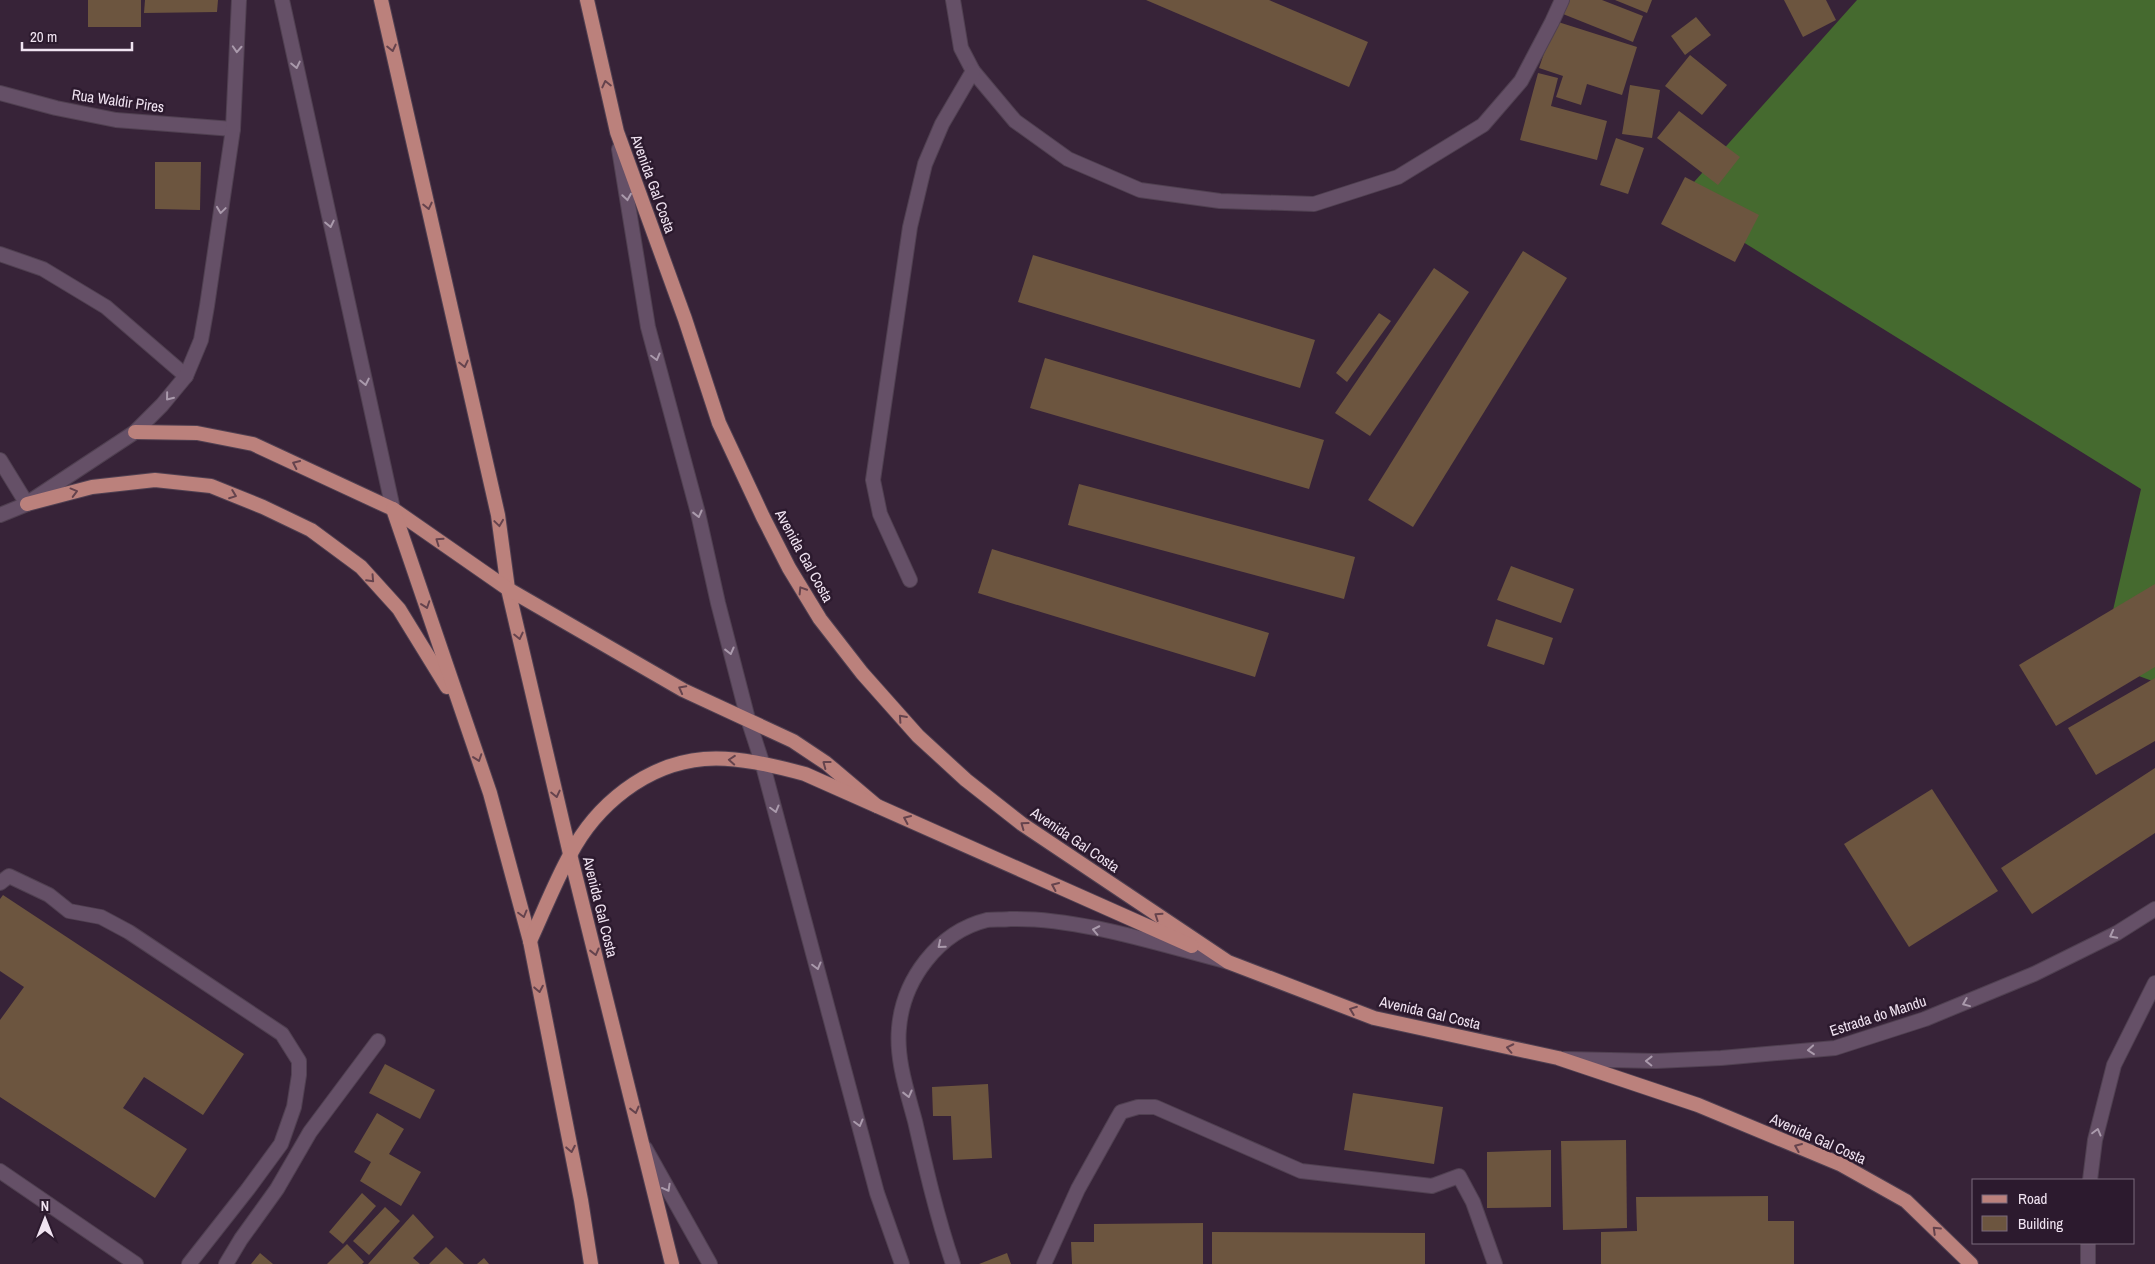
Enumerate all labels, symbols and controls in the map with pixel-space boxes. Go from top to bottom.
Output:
scale bar [22,20,132,52]
text: 20 m [30,26,57,47]
one-way arrow [386,43,397,52]
one-way arrow [231,45,242,53]
one-way arrow [290,60,301,69]
one-way arrow [601,80,612,89]
street label: Rua Waldir Pires [70,84,166,117]
street label: Avenida Gal Costa [626,131,681,236]
one-way arrow [622,193,632,201]
one-way arrow [422,202,433,210]
one-way arrow [216,207,227,215]
one-way arrow [324,219,335,228]
one-way arrow [650,352,661,361]
one-way arrow [458,360,469,369]
one-way arrow [359,378,370,387]
one-way arrow [166,391,174,400]
one-way arrow [292,460,301,471]
one-way arrow [69,487,78,498]
one-way arrow [229,489,237,499]
street label: Avenida Gal Costa [770,505,839,606]
one-way arrow [692,509,703,518]
one-way arrow [493,519,504,527]
one-way arrow [435,538,445,547]
one-way arrow [365,573,374,582]
one-way arrow [799,586,809,595]
one-way arrow [420,601,430,609]
one-way arrow [513,632,524,641]
one-way arrow [725,646,735,654]
one-way arrow [679,685,688,695]
one-way arrow [899,714,908,723]
one-way arrow [472,753,482,761]
one-way arrow [728,755,736,766]
one-way arrow [822,761,832,770]
one-way arrow [550,790,561,799]
street label: Avenida Gal Costa [1026,802,1124,877]
one-way arrow [769,805,780,814]
one-way arrow [903,815,912,826]
one-way arrow [1020,822,1029,831]
street label: Avenida Gal Costa [578,853,623,960]
one-way arrow [1051,881,1060,892]
one-way arrow [517,909,527,917]
one-way arrow [1155,912,1164,922]
one-way arrow [1091,925,1100,936]
one-way arrow [2110,929,2119,939]
one-way arrow [938,940,947,948]
one-way arrow [589,948,600,957]
one-way arrow [811,962,822,971]
one-way arrow [534,985,544,994]
street label: Avenida Gal Costa [1377,990,1483,1034]
street label: Estrada do Mandu [1827,990,1929,1041]
one-way arrow [1962,996,1971,1007]
one-way arrow [1349,1006,1357,1016]
one-way arrow [1506,1043,1515,1054]
one-way arrow [1807,1044,1815,1055]
one-way arrow [1645,1056,1652,1066]
one-way arrow [902,1090,913,1099]
one-way arrow [629,1105,639,1113]
street label: Avenida Gal Costa [1766,1108,1870,1169]
one-way arrow [853,1119,863,1127]
one-way arrow [2091,1128,2102,1137]
one-way arrow [1794,1143,1803,1153]
one-way arrow [565,1144,575,1153]
legend [1972,1179,2135,1244]
one-way arrow [661,1182,671,1191]
text: Road [2018,1188,2047,1209]
north arrow [20,1194,70,1244]
text: N [41,1197,49,1215]
text: Building [2018,1213,2063,1234]
one-way arrow [1933,1227,1942,1236]

